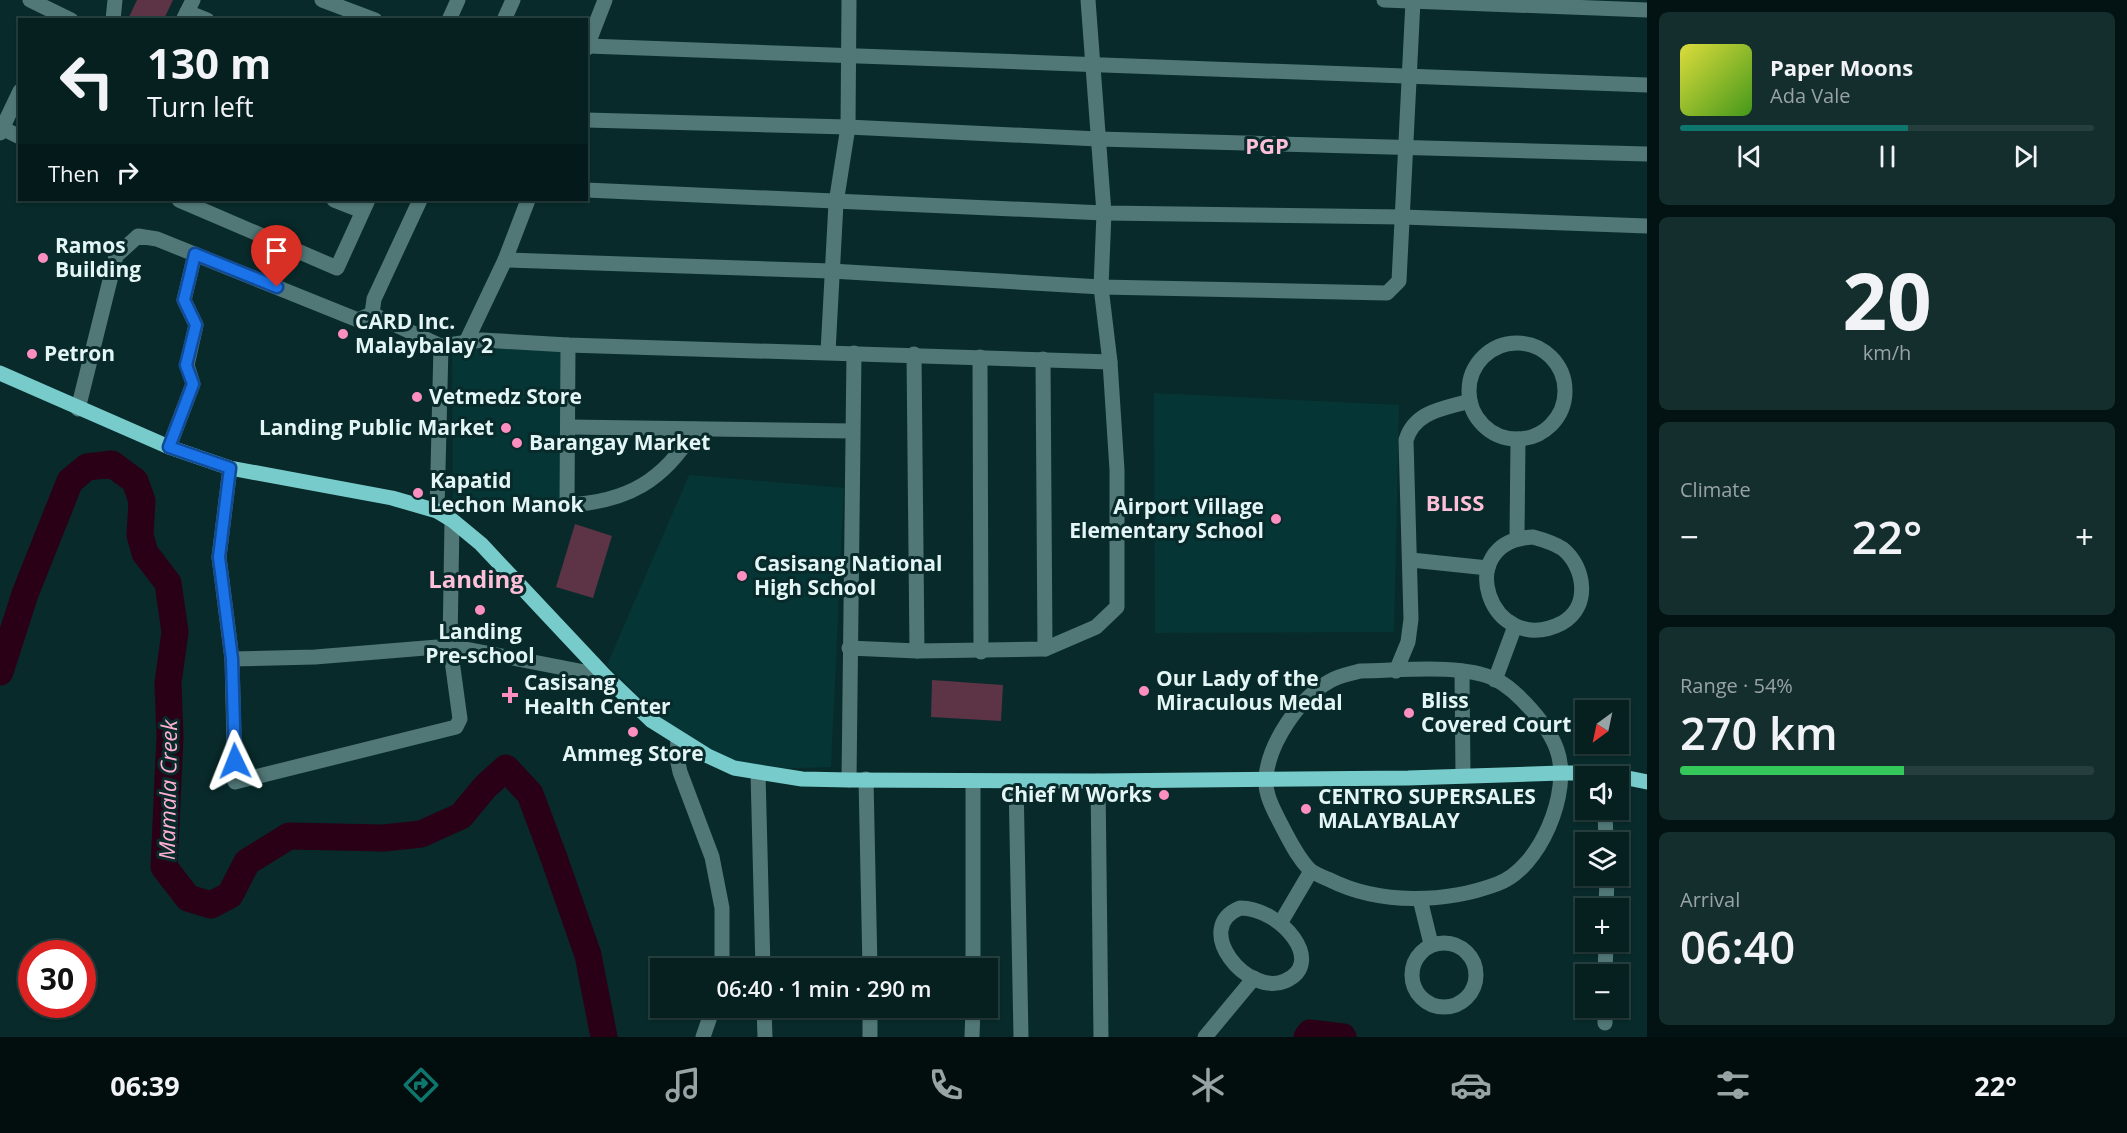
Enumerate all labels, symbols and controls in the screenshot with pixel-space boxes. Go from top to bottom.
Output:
text: 130 m [147,34,271,91]
icon: left [48,42,126,120]
text: Paper Moons [1770,52,1913,82]
text: Ada Vale [1770,82,1851,109]
text: Turn left [147,88,254,125]
district label: PGP [1245,130,1289,160]
icon: previous [1733,140,1766,173]
icon: pause [1871,140,1904,173]
icon: next [2009,140,2042,173]
icon: right [111,156,144,189]
text: Then [48,158,99,188]
pin [251,225,302,287]
place label: Ramos Building [55,231,141,283]
icon: arrive [260,234,293,267]
text: 20 [1842,247,1932,353]
marker: Ramos Building [36,251,50,265]
place label: CARD Inc. Malaybalay 2 [355,307,493,359]
marker: CARD Inc. Malaybalay 2 [336,327,350,341]
place label: Petron [44,339,115,367]
text: km/h [1863,339,1911,366]
marker: Petron [25,347,39,361]
place label: Vetmedz Store [429,382,582,410]
marker: Vetmedz Store [410,390,424,404]
place label: Landing Public Market [259,413,494,441]
marker: Landing Public Market [499,421,513,435]
place label: Barangay Market [529,428,710,456]
marker: Barangay Market [510,436,524,450]
place label: Kapatid Lechon Manok [430,466,584,518]
text: Climate [1680,476,1751,503]
marker: Kapatid Lechon Manok [411,486,425,500]
district label: BLISS [1426,487,1484,517]
place label: Airport Village Elementary School [1069,492,1264,544]
text: 22° [1852,506,1922,567]
marker: Airport Village Elementary School [1269,512,1283,526]
text: − [1680,514,1699,559]
text: + [2075,514,2094,559]
place label: Casisang National High School [754,549,942,601]
district label: Landing [428,562,524,595]
marker: Casisang National High School [735,569,749,583]
marker: Landing Pre-school [473,603,487,617]
place label: Landing Pre-school [425,617,535,669]
place label: Our Lady of the Miraculous Medal [1156,664,1343,716]
place label: Casisang Health Center [524,668,671,720]
text: Range · 54% [1680,672,1793,699]
marker: Our Lady of the Miraculous Medal [1137,684,1151,698]
marker: Casisang Health Center [501,686,519,704]
place label: Bliss Covered Court [1421,686,1571,738]
north arrow [1575,700,1629,754]
map controls [1575,700,1629,1018]
text: 270 km [1680,702,1838,763]
marker: Bliss Covered Court [1402,706,1416,720]
water label: Mamala Creek [151,718,183,860]
marker: Ammeg Store [626,725,640,739]
position arrow [203,729,267,793]
place label: Ammeg Store [562,739,704,767]
button: sound [1575,766,1629,820]
place label: Chief M Works [1001,780,1152,808]
place label: CENTRO SUPERSALES MALAYBALAY [1318,782,1536,834]
marker: Chief M Works [1157,788,1171,802]
marker: CENTRO SUPERSALES MALAYBALAY [1299,802,1313,816]
button: layers [1575,832,1629,886]
text: Arrival [1680,886,1740,913]
button: + [1575,898,1629,952]
text: 06:40 [1680,916,1795,977]
speed limit sign: 30 [18,940,96,1018]
button: − [1575,964,1629,1018]
text: 06:40 · 1 min · 290 m [716,973,932,1003]
icon: directions [400,1064,442,1106]
icon: music [662,1064,704,1106]
icon: phone [925,1064,967,1106]
icon: climate [1187,1064,1229,1106]
icon: car [1450,1064,1492,1106]
icon: filters [1712,1064,1754,1106]
text: 06:39 [110,1067,180,1104]
text: 22° [1974,1067,2017,1104]

